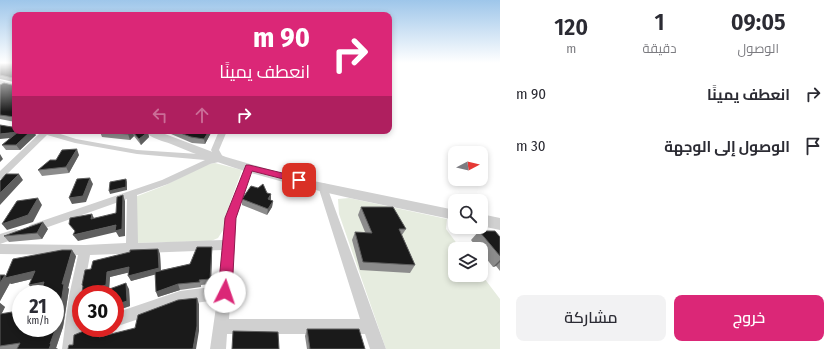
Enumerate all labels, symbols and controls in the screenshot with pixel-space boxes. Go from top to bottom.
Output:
text: 1 [655,8,665,36]
text: 09:05 [731,8,786,36]
text: 120 [554,13,588,41]
text: 90 m [253,21,310,54]
icon: right [324,28,376,80]
text: m [566,41,576,56]
text: دقيقة [643,41,676,56]
text: الوصول [738,41,779,56]
text: انعطف يمينًا [219,61,310,83]
icon: right [802,83,824,105]
text: 90 m [516,85,546,103]
text: انعطف يمينًا [707,86,790,104]
icon: left [149,104,171,126]
icon: ahead [191,104,213,126]
icon: right [233,104,255,126]
icon: arrive [802,135,824,157]
text: 30 m [516,137,546,155]
text: الوصول إلى الوجهة [664,138,790,156]
north arrow [448,146,488,186]
map controls [448,146,488,282]
pin [282,163,316,197]
icon: arrive [288,169,310,191]
button: search [448,194,488,234]
button: layers [448,242,488,282]
position arrow [204,271,246,313]
speed limit sign: 30 [72,285,124,337]
text: 21 [29,294,47,318]
button: مشاركة [516,295,666,341]
button: خروج [674,295,824,341]
text: km/h [27,315,49,327]

